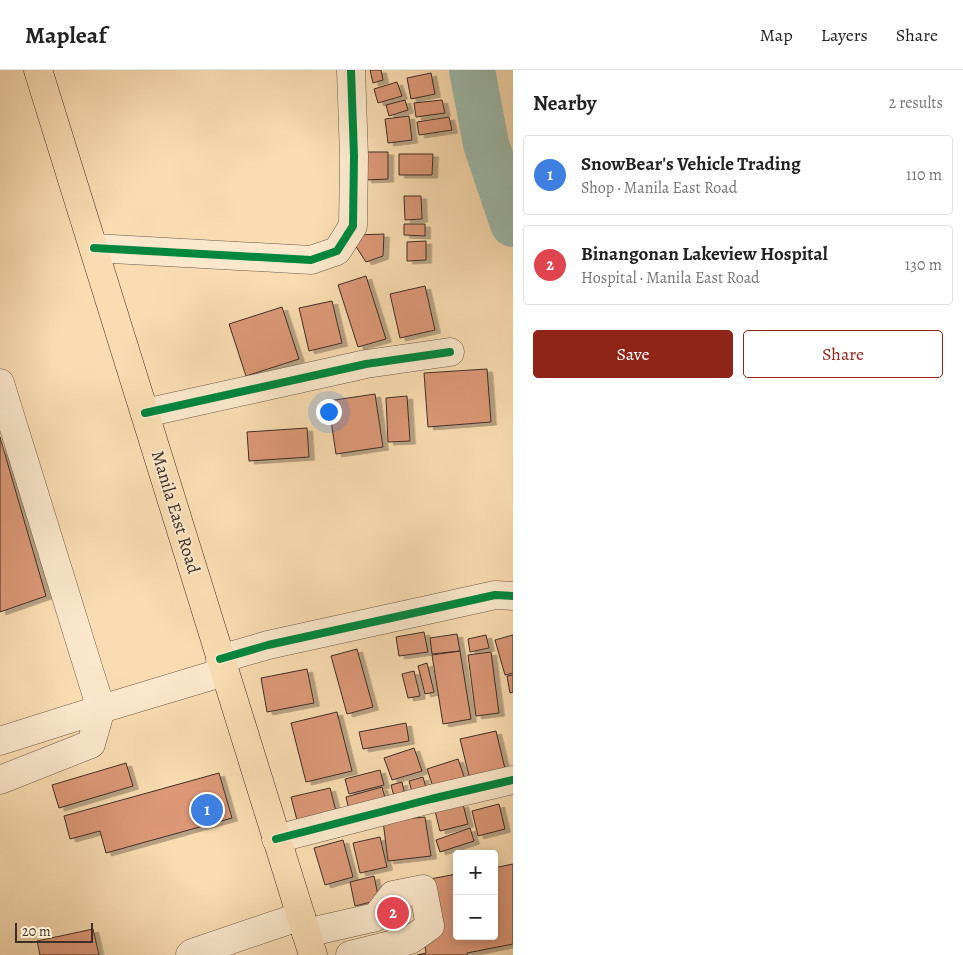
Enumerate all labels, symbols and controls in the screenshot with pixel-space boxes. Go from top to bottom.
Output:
text: Mapleaf [25,19,107,51]
text: Map [760,23,793,47]
text: Layers [821,23,868,47]
text: Share [896,23,938,47]
text: Nearby [533,89,596,117]
text: 2 results [888,92,943,114]
text: SnowBear's Vehicle Trading [581,151,801,177]
text: 1 [547,164,553,186]
text: 110 m [906,164,942,186]
text: Shop · Manila East Road [581,177,737,199]
text: Binangonan Lakeview Hospital [581,241,828,267]
text: 2 [546,254,554,276]
text: 130 m [905,254,942,276]
text: Hospital · Manila East Road [581,267,760,289]
button: Save [533,330,733,378]
button: Share [743,330,943,378]
your location [316,399,342,425]
street label: Manila East Road [146,447,206,577]
pin: 1 [191,791,223,829]
map controls [453,850,498,940]
button: + [453,850,498,895]
pin: 2 [377,894,409,932]
button: − [453,895,498,940]
scale bar [15,920,92,943]
text: 20 m [22,922,51,941]

